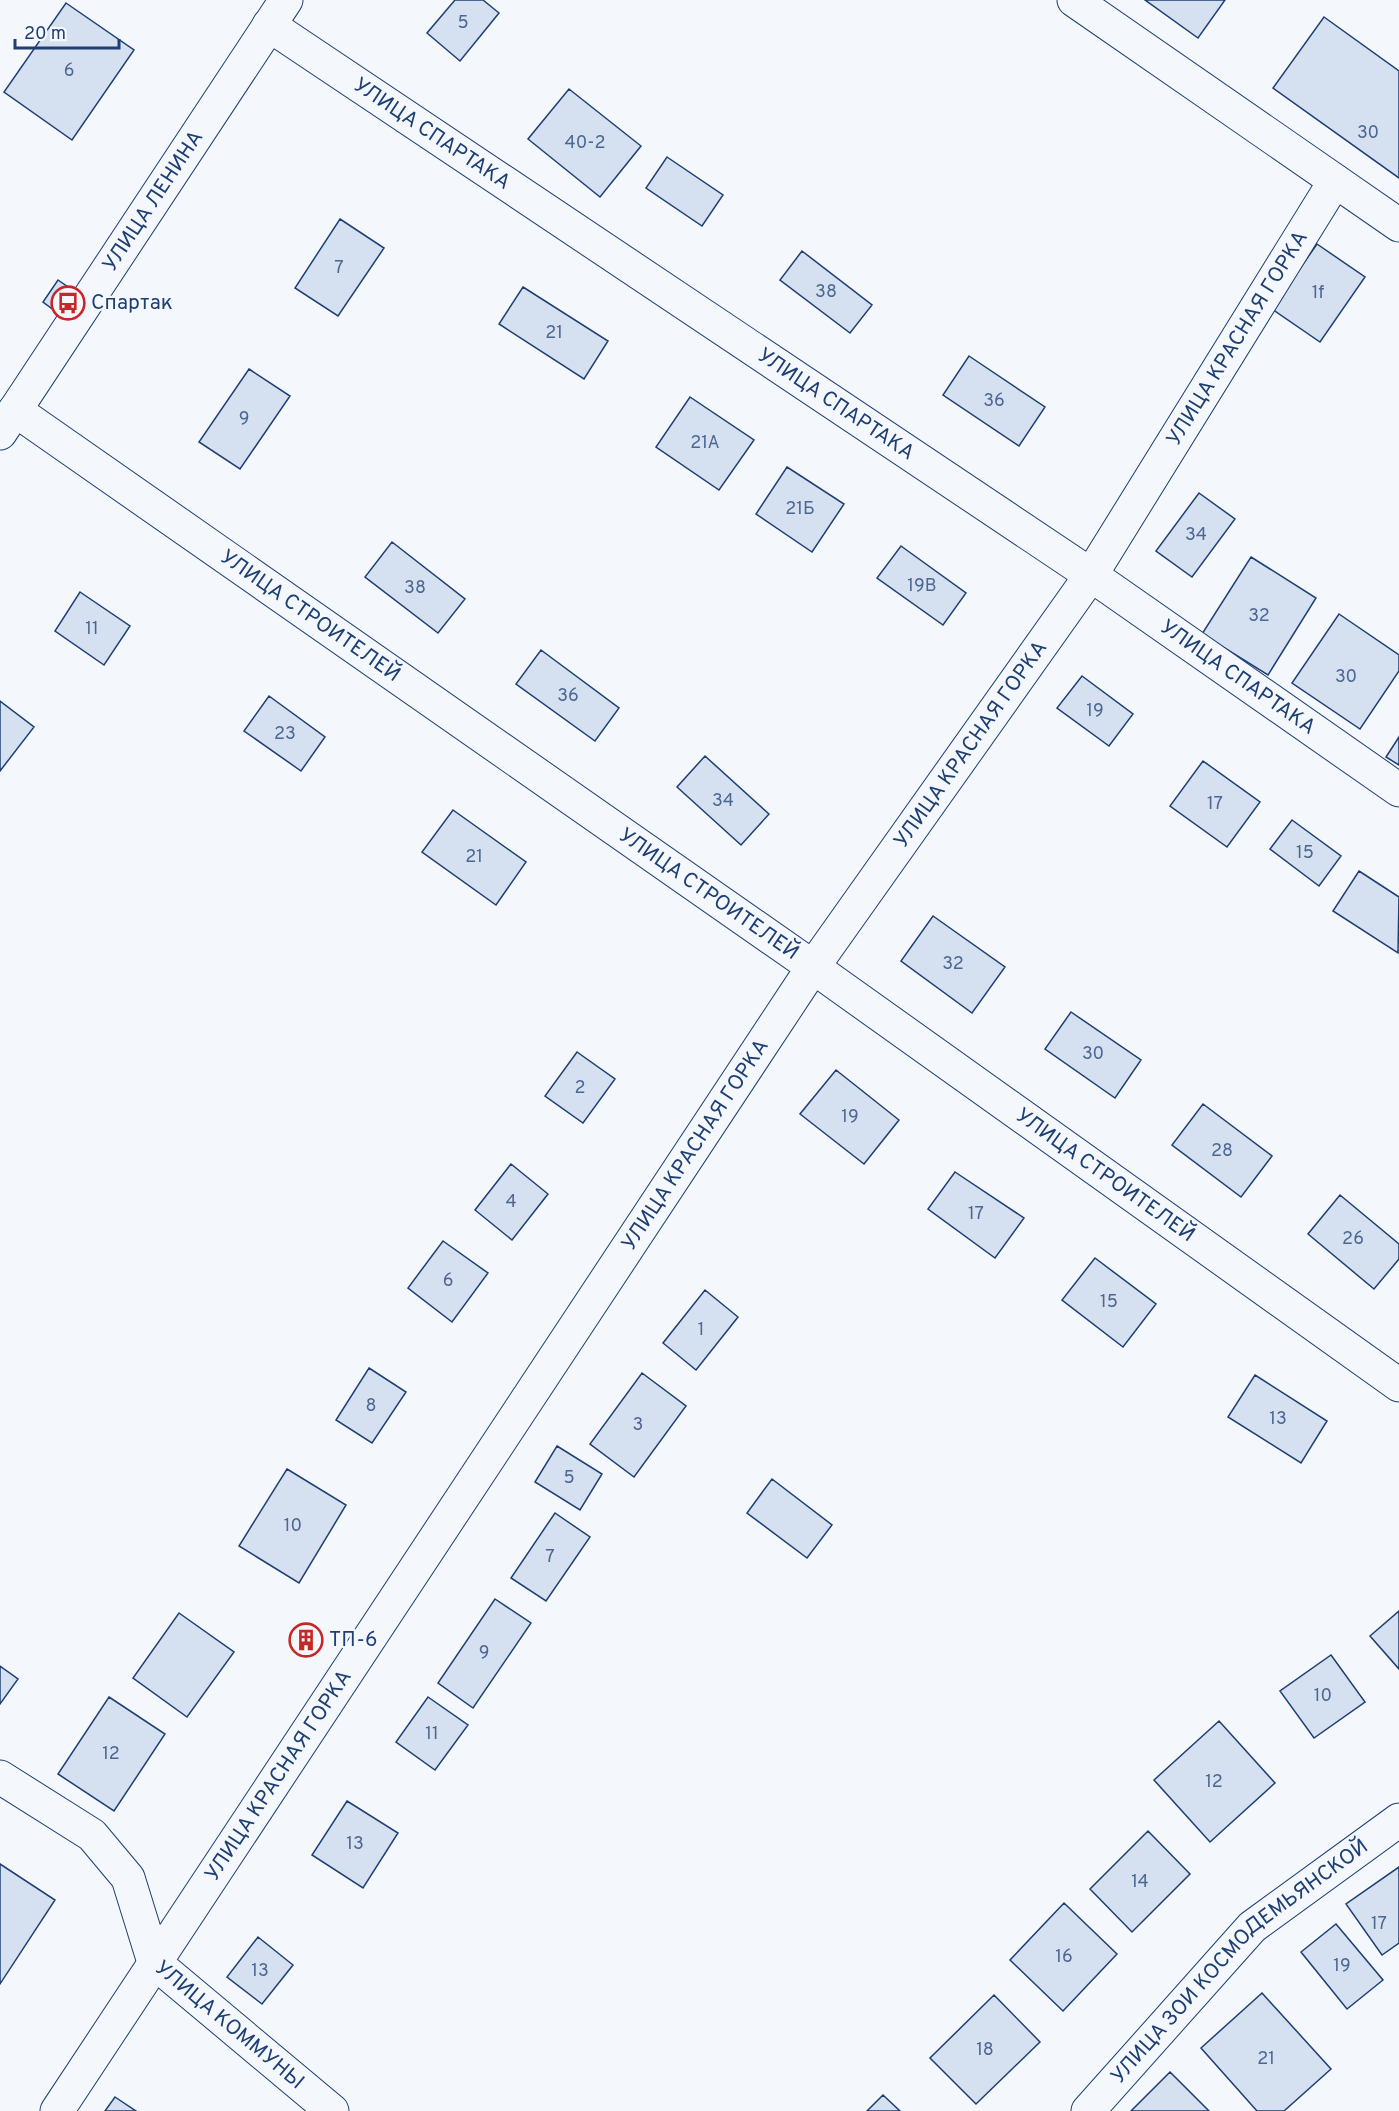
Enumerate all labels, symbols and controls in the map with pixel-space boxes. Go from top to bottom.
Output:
scale bar [15,12,118,50]
house number: 5 [457,12,469,35]
text: 20 m [24,23,66,46]
house number: 6 [64,60,74,83]
street label: УЛИЦА СПАРТАКА [348,72,516,196]
house number: 30 [1357,122,1379,145]
street label: УЛИЦА ЛЕНИНА [97,125,210,277]
house number: 40-2 [565,132,605,155]
street label: УЛИЦА КРАСНАЯ ГОРКА [1161,226,1314,451]
house number: 7 [334,257,344,280]
house number: 38 [815,281,837,304]
house number: 1f [1312,282,1324,305]
bus stop icon: Спартак [50,285,86,321]
place label: Спартак [91,290,173,317]
house number: 21 [545,322,563,345]
street label: УЛИЦА СПАРТАКА [752,342,920,467]
house number: 36 [983,390,1005,413]
house number: 9 [239,408,249,431]
house number: 21А [690,432,720,455]
house number: 21Б [785,498,815,521]
house number: 34 [1185,524,1207,547]
street label: УЛИЦА СТРОИТЕЛЕЙ [215,544,406,688]
house number: 19В [907,575,937,598]
house number: 38 [404,577,426,600]
house number: 32 [1248,605,1270,628]
street label: УЛИЦА СПАРТАКА [1155,614,1321,741]
house number: 11 [85,618,99,641]
street label: УЛИЦА КРАСНАЯ ГОРКА [888,636,1054,853]
house number: 30 [1335,666,1357,689]
house number: 36 [557,685,579,708]
house number: 19 [1086,700,1104,723]
house number: 23 [274,723,296,746]
house number: 34 [712,790,734,813]
house number: 17 [1207,793,1223,816]
street label: УЛИЦА СТРОИТЕЛЕЙ [613,822,805,967]
house number: 15 [1296,842,1314,865]
house number: 21 [465,846,483,869]
house number: 32 [942,953,964,976]
street label: УЛИЦА КРАСНАЯ ГОРКА [616,1034,775,1256]
house number: 30 [1082,1043,1104,1066]
house number: 2 [574,1077,586,1100]
street label: УЛИЦА СТРОИТЕЛЕЙ [1010,1102,1201,1249]
house number: 19 [841,1106,859,1129]
house number: 28 [1211,1140,1233,1163]
house number: 4 [505,1191,517,1214]
house number: 17 [968,1203,984,1226]
house number: 26 [1342,1228,1364,1251]
house number: 6 [443,1270,453,1293]
house number: 15 [1100,1291,1118,1314]
house number: 1 [698,1319,704,1342]
house number: 8 [366,1395,377,1418]
house number: 13 [1269,1408,1287,1431]
house number: 3 [633,1414,643,1437]
house number: 5 [563,1467,575,1490]
house number: 10 [284,1515,302,1538]
house number: 7 [545,1546,555,1569]
building icon: ТП-6 [288,1622,324,1658]
place label: ТП-6 [329,1627,378,1654]
house number: 9 [479,1642,489,1665]
street label: УЛИЦА КРАСНАЯ ГОРКА [199,1665,358,1886]
house number: 10 [1314,1685,1332,1708]
house number: 11 [425,1723,439,1746]
house number: 12 [102,1743,120,1766]
house number: 12 [1205,1771,1223,1794]
house number: 13 [346,1833,364,1856]
street label: УЛИЦА ЗОИ КОСМОДЕМЬЯНСКОЙ [1105,1833,1374,2089]
house number: 14 [1131,1871,1149,1894]
house number: 17 [1371,1913,1387,1936]
house number: 16 [1055,1946,1073,1969]
street label: УЛИЦА КОММУНЫ [149,1955,310,2095]
house number: 19 [1333,1955,1351,1978]
house number: 13 [251,1960,269,1983]
house number: 18 [976,2039,994,2062]
house number: 21 [1257,2048,1275,2071]

